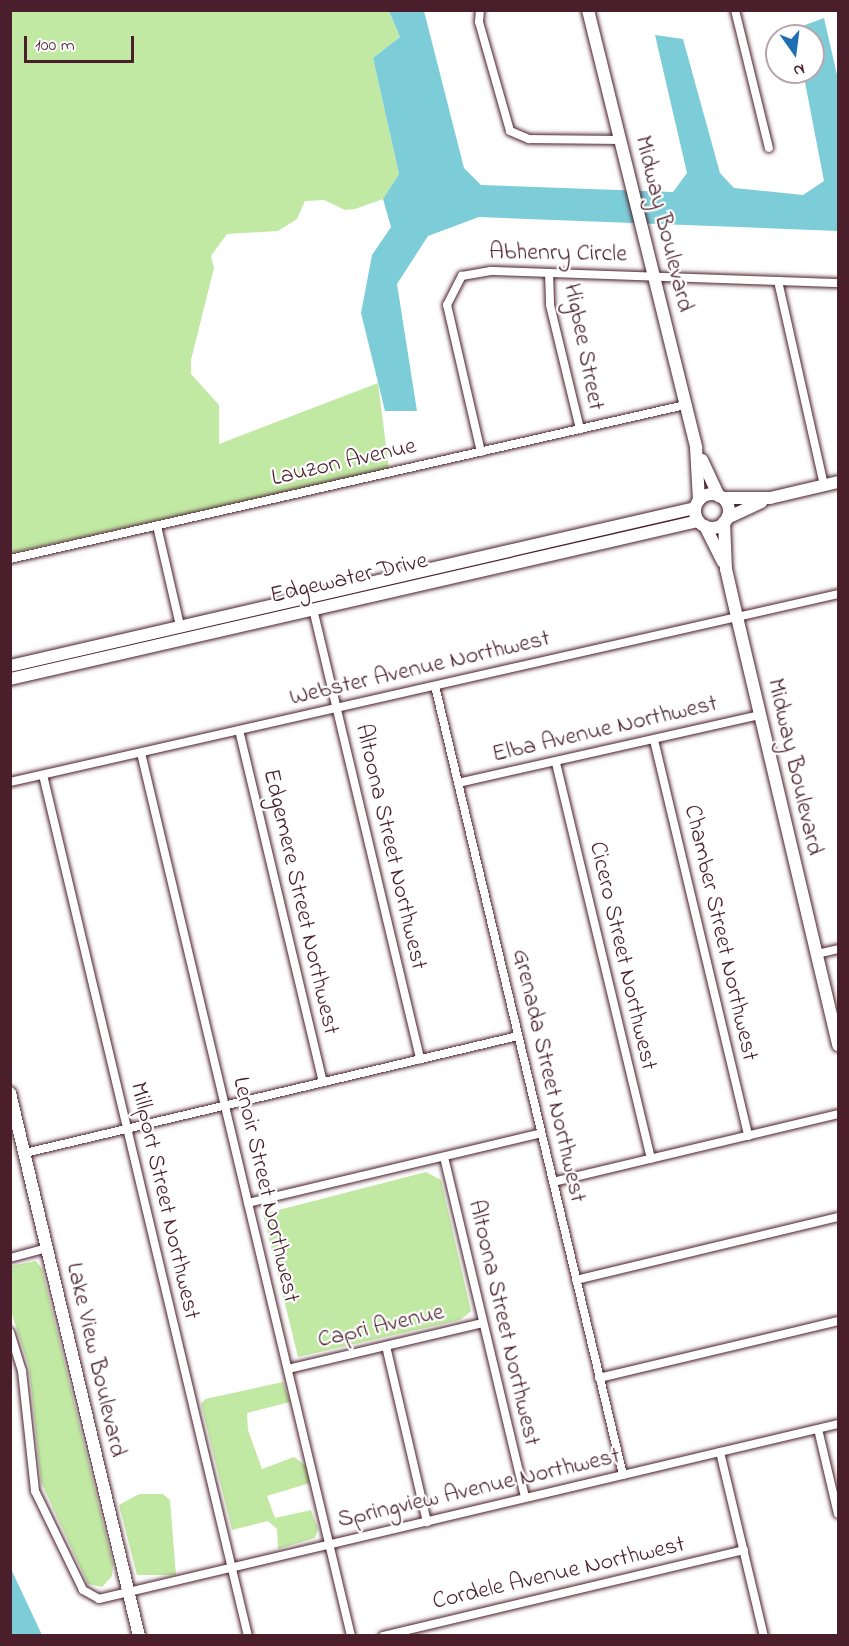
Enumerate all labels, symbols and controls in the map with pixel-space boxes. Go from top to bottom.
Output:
scale bar [27,24,136,62]
north arrow [765,24,825,84]
text: 100 m [35,33,75,59]
text: N [791,57,807,82]
street label: Midway Boulevard [627,133,699,315]
street label: Abhenry Circle [489,238,627,270]
street label: Higbee Street [557,281,609,413]
street label: Lauzon Avenue [269,432,419,494]
street label: Edgewater Drive [267,547,431,611]
street label: Webster Avenue Northwest [287,625,553,713]
street label: Midway Boulevard [760,676,828,858]
street label: Elba Avenue Northwest [490,690,720,770]
street label: Altoona Street Northwest [348,721,432,973]
street label: Edgemere Street Northwest [255,766,345,1038]
street label: Chamber Street Northwest [677,802,763,1064]
street label: Cicero Street Northwest [582,839,662,1073]
street label: Grenada Street Northwest [505,946,591,1206]
street label: Lenoir Street Northwest [225,1074,305,1306]
street label: Millport Street Northwest [123,1079,205,1323]
street label: Altoona Street Northwest [461,1197,545,1449]
street label: Lake View Boulevard [59,1260,131,1460]
street label: Capri Avenue [315,1298,447,1356]
street label: Springview Avenue Northwest [335,1442,623,1536]
street label: Cordele Avenue Northwest [430,1531,688,1617]

